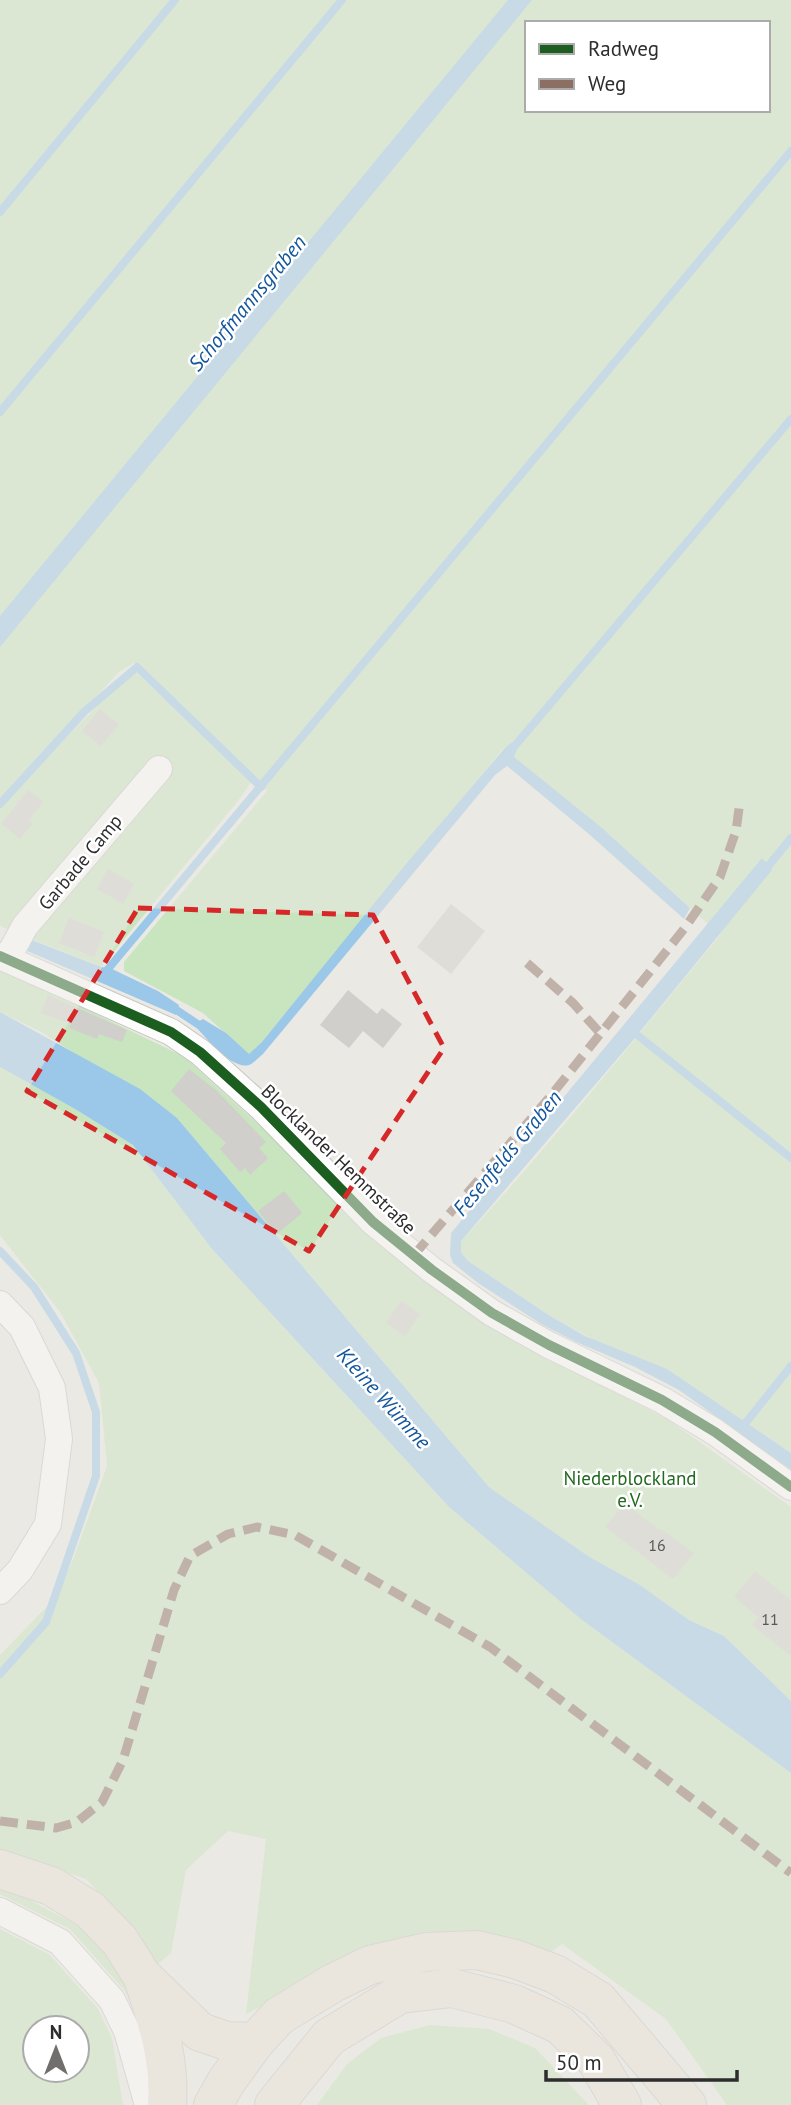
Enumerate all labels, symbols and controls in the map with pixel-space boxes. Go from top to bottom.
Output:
legend [525,21,770,112]
text: Radweg [588,35,659,62]
text: Weg [588,70,626,97]
water label: Schorfmannsgraben [182,229,312,377]
street label: Garbade Camp [33,809,127,915]
street label: Blocklander Hemmstraße [257,1079,421,1239]
water label: Fesenfelds Graben [447,1085,567,1221]
water label: Kleine Wümme [331,1341,437,1455]
park label: Niederblockland e.V. [563,1466,697,1512]
house number: 16 [648,1535,666,1555]
house number: 11 [761,1609,779,1629]
north arrow [21,2014,91,2084]
text: N [50,2020,62,2044]
scale bar [546,2038,737,2082]
text: 50 m [556,2049,602,2076]

